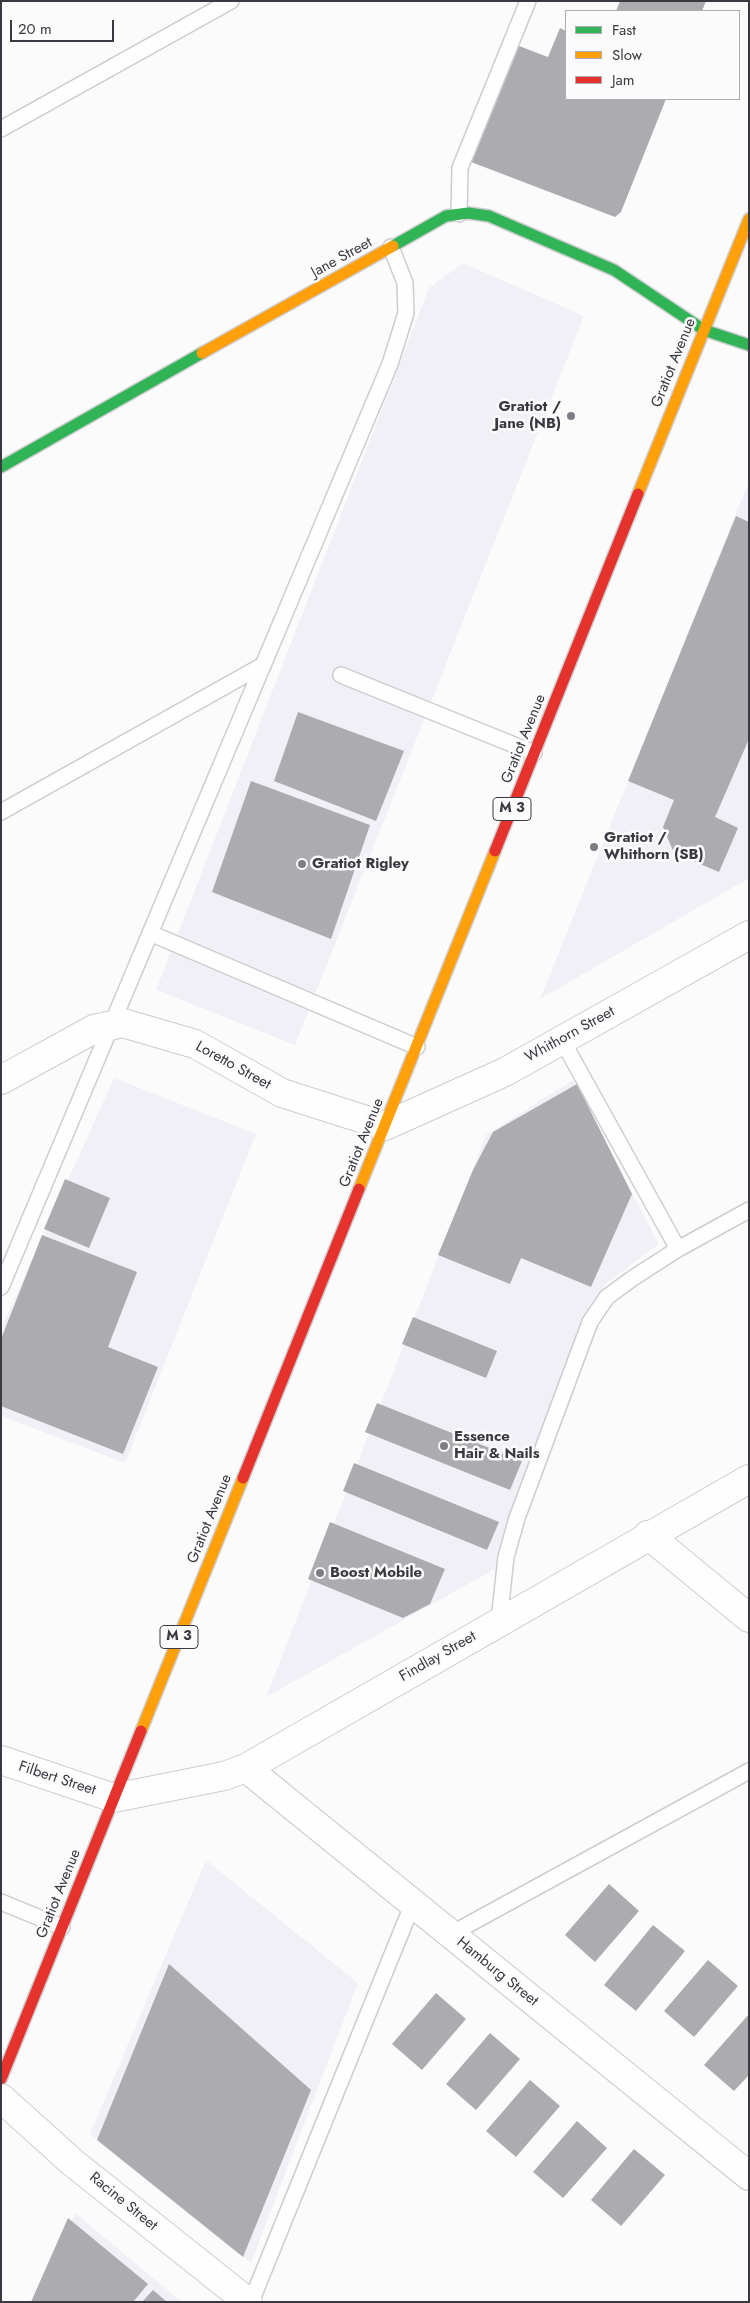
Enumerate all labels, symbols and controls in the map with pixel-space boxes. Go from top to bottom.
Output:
scale bar [12,10,116,42]
legend [565,10,740,100]
text: 20 m [18,18,52,40]
text: Fast [612,19,636,41]
text: Slow [612,44,642,66]
text: Jam [612,69,635,91]
street label: Jane Street [308,234,376,282]
street label: Gratiot Avenue [648,316,700,410]
place label: Gratiot / Jane (NB) [494,398,561,433]
marker: Gratiot / Jane (NB) [565,410,577,422]
street label: Gratiot Avenue [498,692,550,786]
road number: M 3 [493,798,531,821]
place label: Gratiot / Whithorn (SB) [604,829,704,864]
marker: Gratiot / Whithorn (SB) [588,841,600,853]
place label: Gratiot Rigley [312,855,409,873]
marker: Gratiot Rigley [296,858,308,870]
street label: Whithorn Street [522,1003,618,1067]
street label: Loretto Street [192,1038,274,1094]
street label: Gratiot Avenue [336,1096,388,1190]
place label: Essence Hair & Nails [454,1428,539,1463]
marker: Essence Hair & Nails [438,1440,450,1452]
street label: Gratiot Avenue [184,1472,236,1566]
place label: Boost Mobile [330,1564,422,1582]
marker: Boost Mobile [314,1567,326,1579]
road number: M 3 [160,1625,198,1648]
street label: Findlay Street [397,1628,479,1686]
street label: Filbert Street [16,1758,98,1800]
street label: Gratiot Avenue [33,1847,85,1941]
street label: Hamburg Street [453,1934,541,2010]
street label: Racine Street [85,2169,161,2235]

